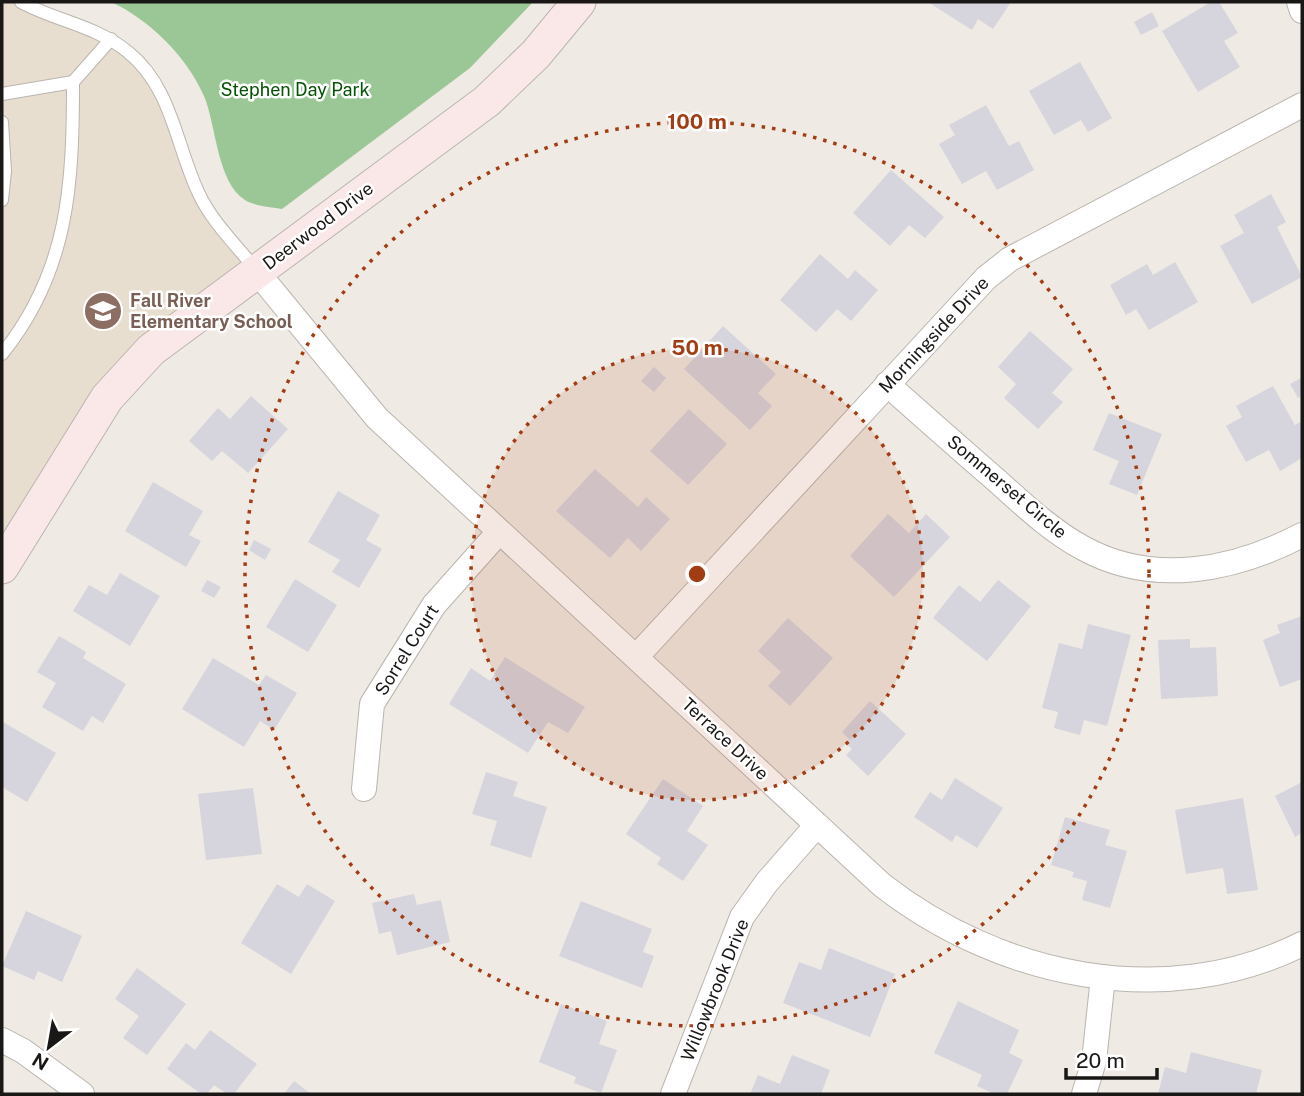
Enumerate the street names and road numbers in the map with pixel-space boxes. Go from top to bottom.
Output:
street label: Deerwood Drive [258,177,377,274]
street label: Morningside Drive [874,272,993,397]
street label: Sommerset Circle [943,431,1071,543]
street label: Sorrel Court [370,600,443,699]
street label: Terrace Drive [678,693,773,784]
street label: Willowbrook Drive [676,916,753,1064]

